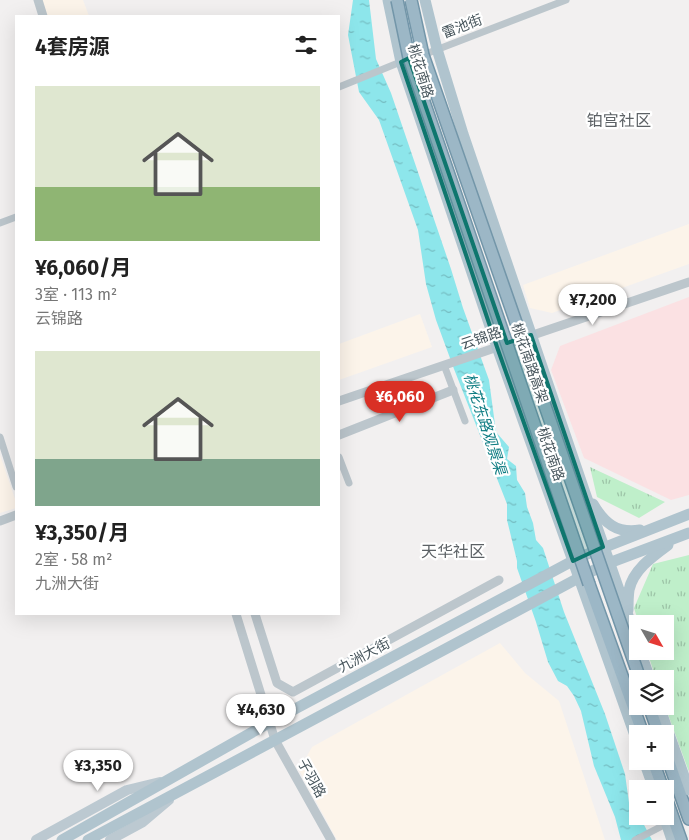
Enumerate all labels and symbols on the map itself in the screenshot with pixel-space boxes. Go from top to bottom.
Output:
street label: 雷池街 [440,11,485,42]
street label: 桃花南路 [404,42,437,100]
district label: 铂宫社区 [587,111,651,130]
pin: ¥7,200 [552,284,634,326]
street label: 桃花南路高架 [508,321,551,406]
street label: 云锦路 [459,324,504,353]
water label: 桃花东路观景渠 [460,371,510,479]
pin: ¥6,060 [359,380,441,423]
street label: 桃花南路 [533,425,568,483]
district label: 天华社区 [421,542,485,561]
north arrow [629,615,674,660]
street label: 九洲大街 [336,635,393,676]
pin: ¥4,630 [220,694,302,736]
pin: ¥3,350 [57,750,139,792]
street label: 子羽路 [294,756,329,801]

